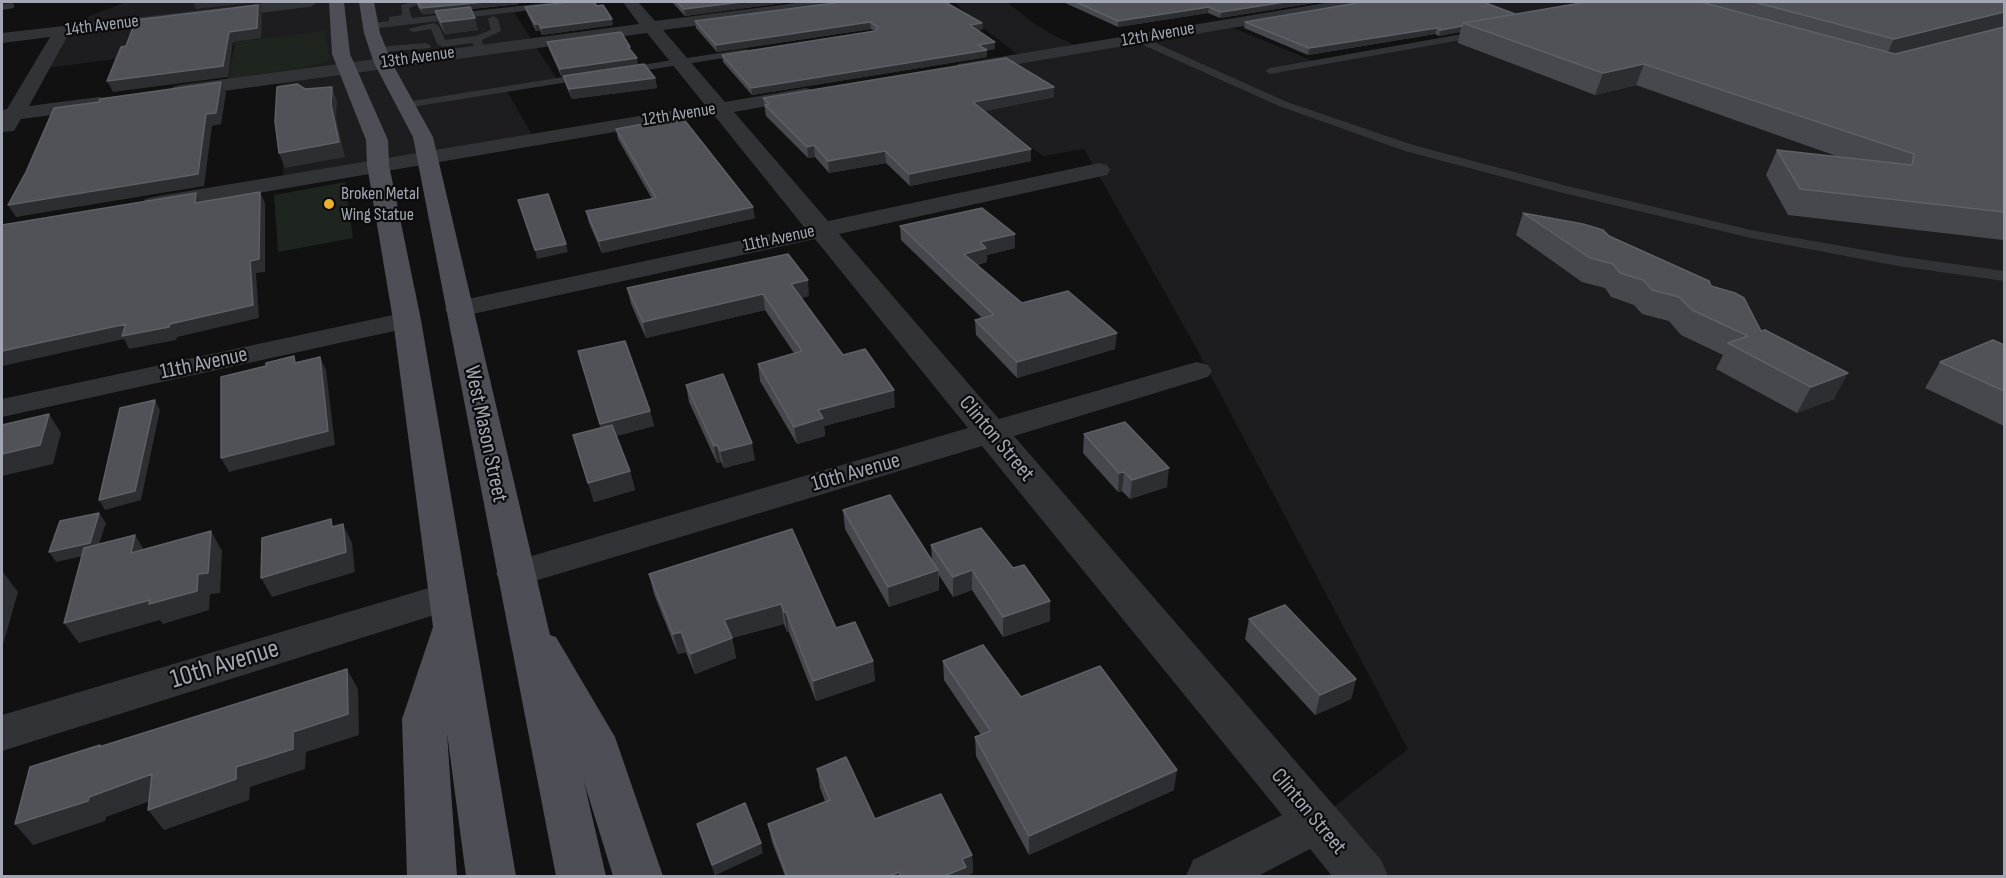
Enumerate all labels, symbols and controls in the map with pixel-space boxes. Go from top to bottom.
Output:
street label: 14th Avenue [64,11,140,41]
street label: 12th Avenue [1120,18,1196,52]
street label: 13th Avenue [380,42,456,74]
street label: 12th Avenue [641,99,717,131]
place label: Broken Metal Wing Statue [341,183,419,226]
marker: Broken Metal Wing Statue [322,197,336,211]
street label: 11th Avenue [741,221,817,257]
street label: 11th Avenue [158,342,250,386]
street label: West Mason Street [458,363,512,505]
street label: Clinton Street [953,391,1039,487]
street label: 10th Avenue [809,448,903,498]
street label: 10th Avenue [167,633,283,697]
street label: Clinton Street [1265,764,1351,860]

